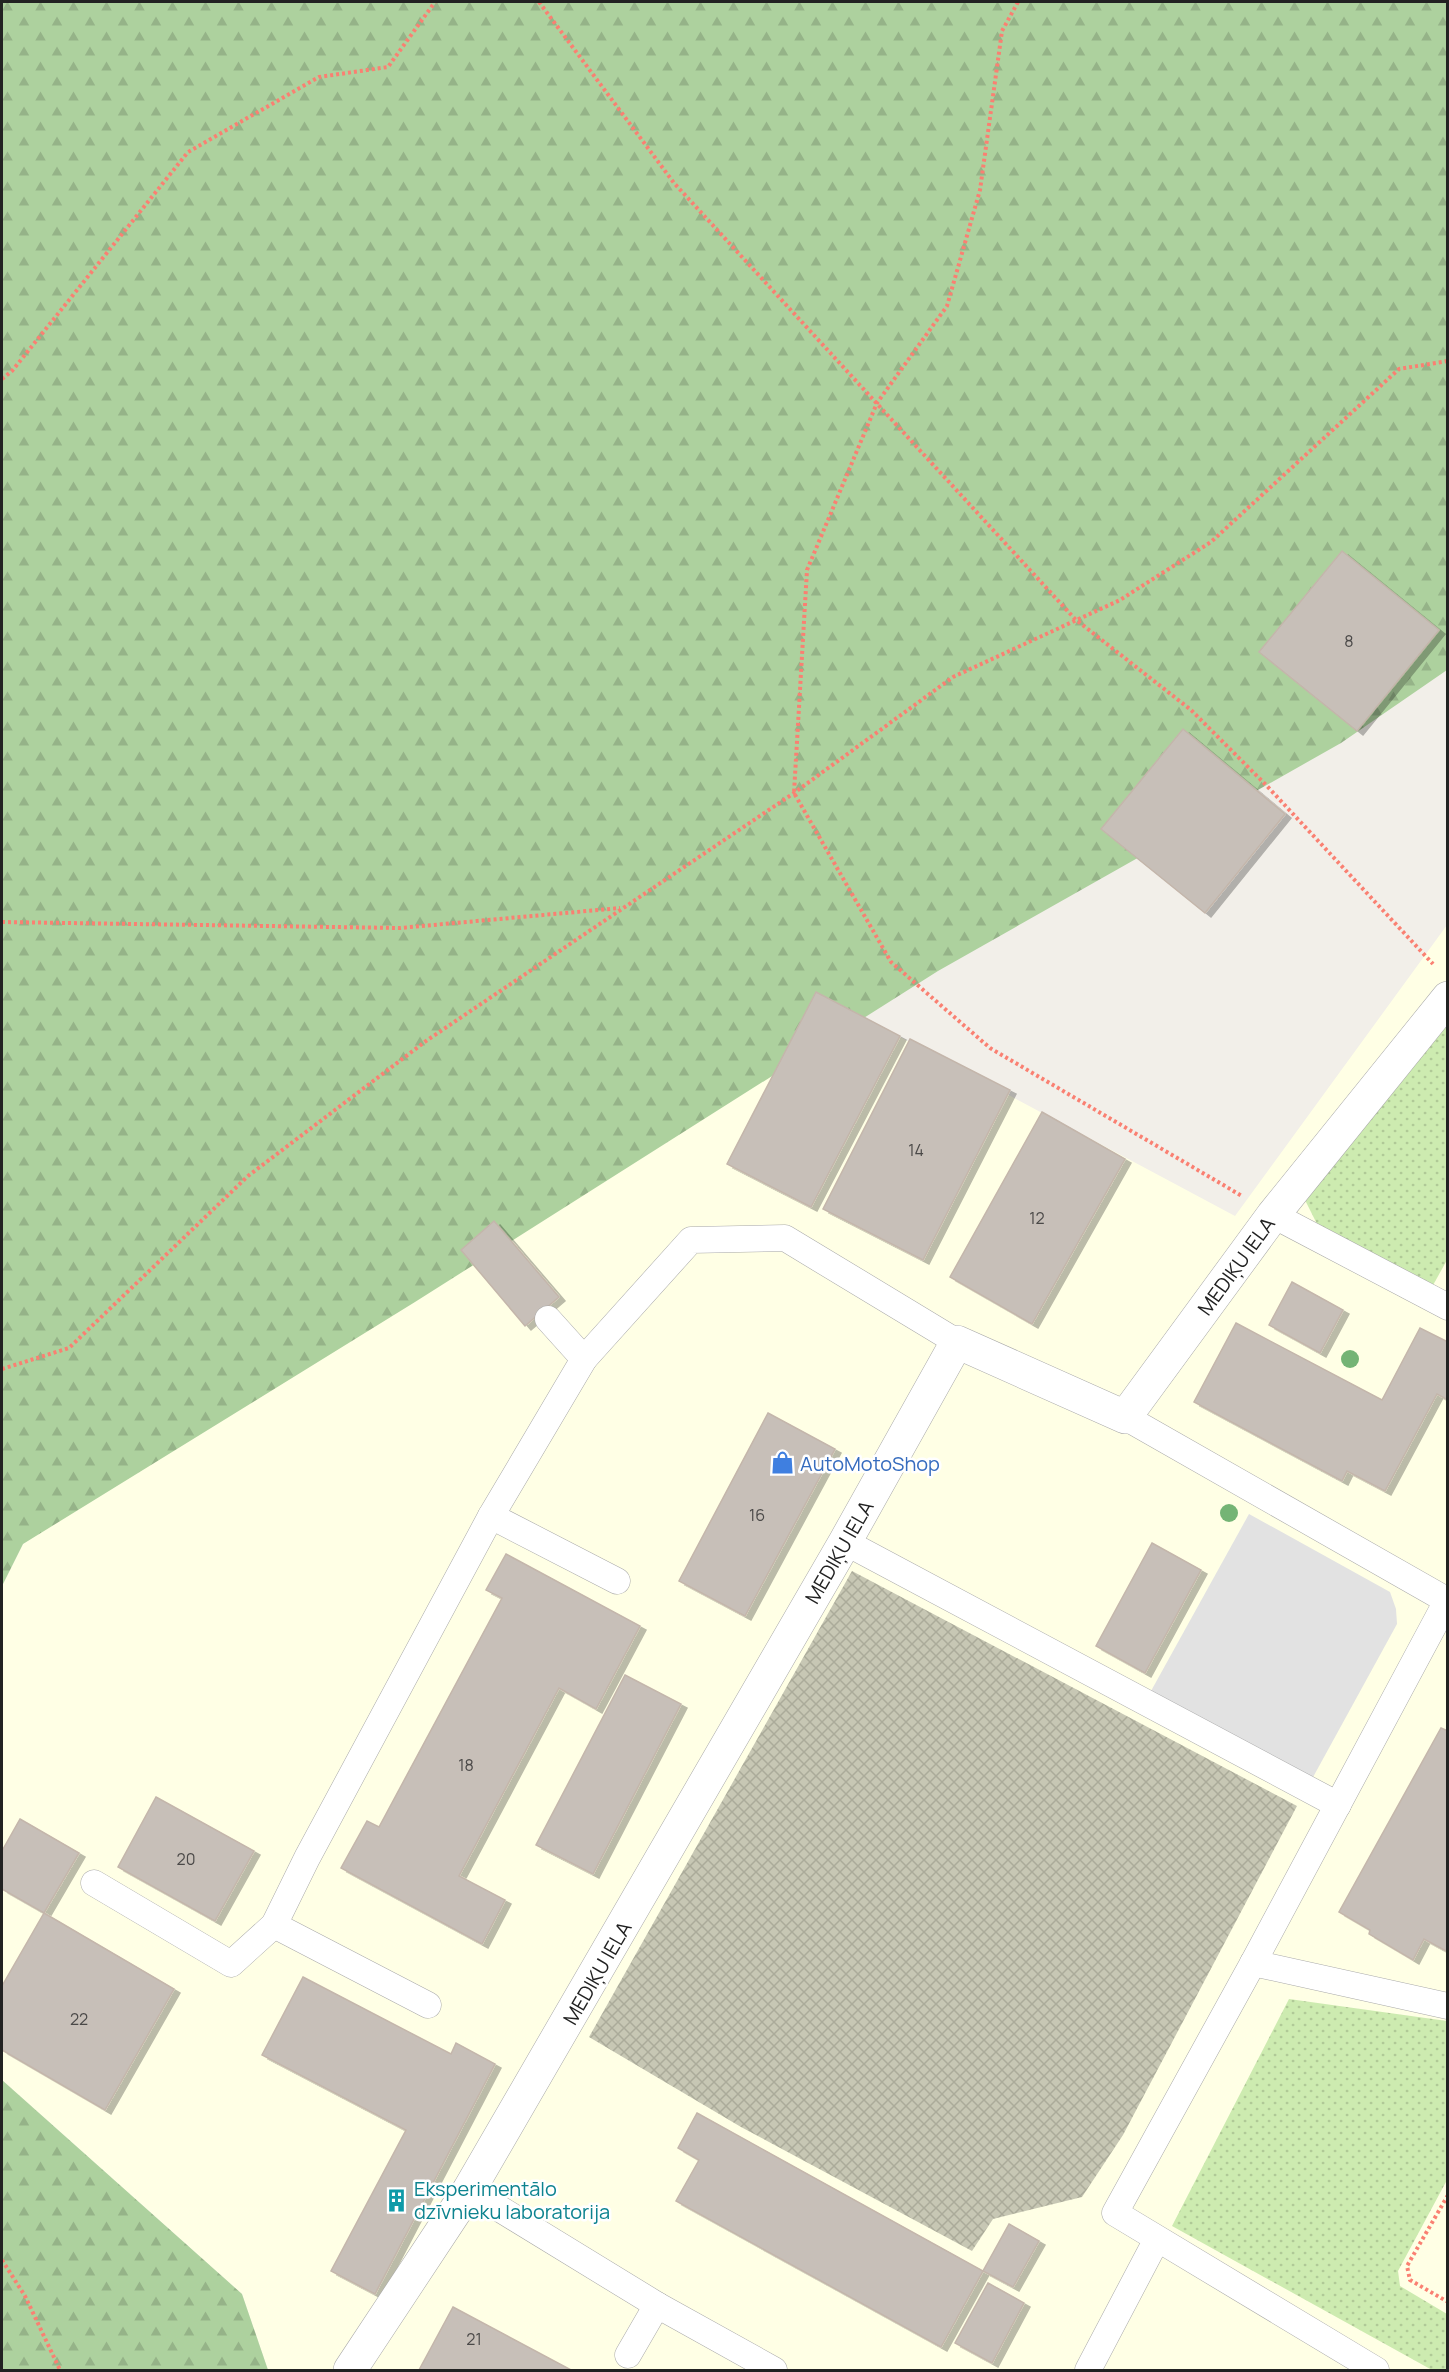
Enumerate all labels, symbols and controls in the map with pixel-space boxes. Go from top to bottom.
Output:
house number: 8 [1344,630,1354,652]
house number: 14 [908,1139,924,1161]
house number: 12 [1029,1207,1045,1229]
street label: MEDIĶU IELA [1191,1211,1281,1321]
shop icon: AutoMotoShop [769,1450,795,1476]
place label: AutoMotoShop [800,1450,940,1477]
street label: MEDIĶU IELA [799,1495,880,1609]
house number: 16 [749,1504,765,1526]
house number: 18 [458,1754,474,1776]
house number: 20 [177,1848,195,1870]
street label: MEDIĶU IELA [557,1916,638,2030]
house number: 22 [70,2008,88,2030]
place label: Eksperimentālo dzīvnieku laboratorija [414,2175,610,2225]
building icon: Eksperimentālo dzīvnieku laboratorija [383,2187,409,2213]
house number: 21 [466,2328,482,2350]

